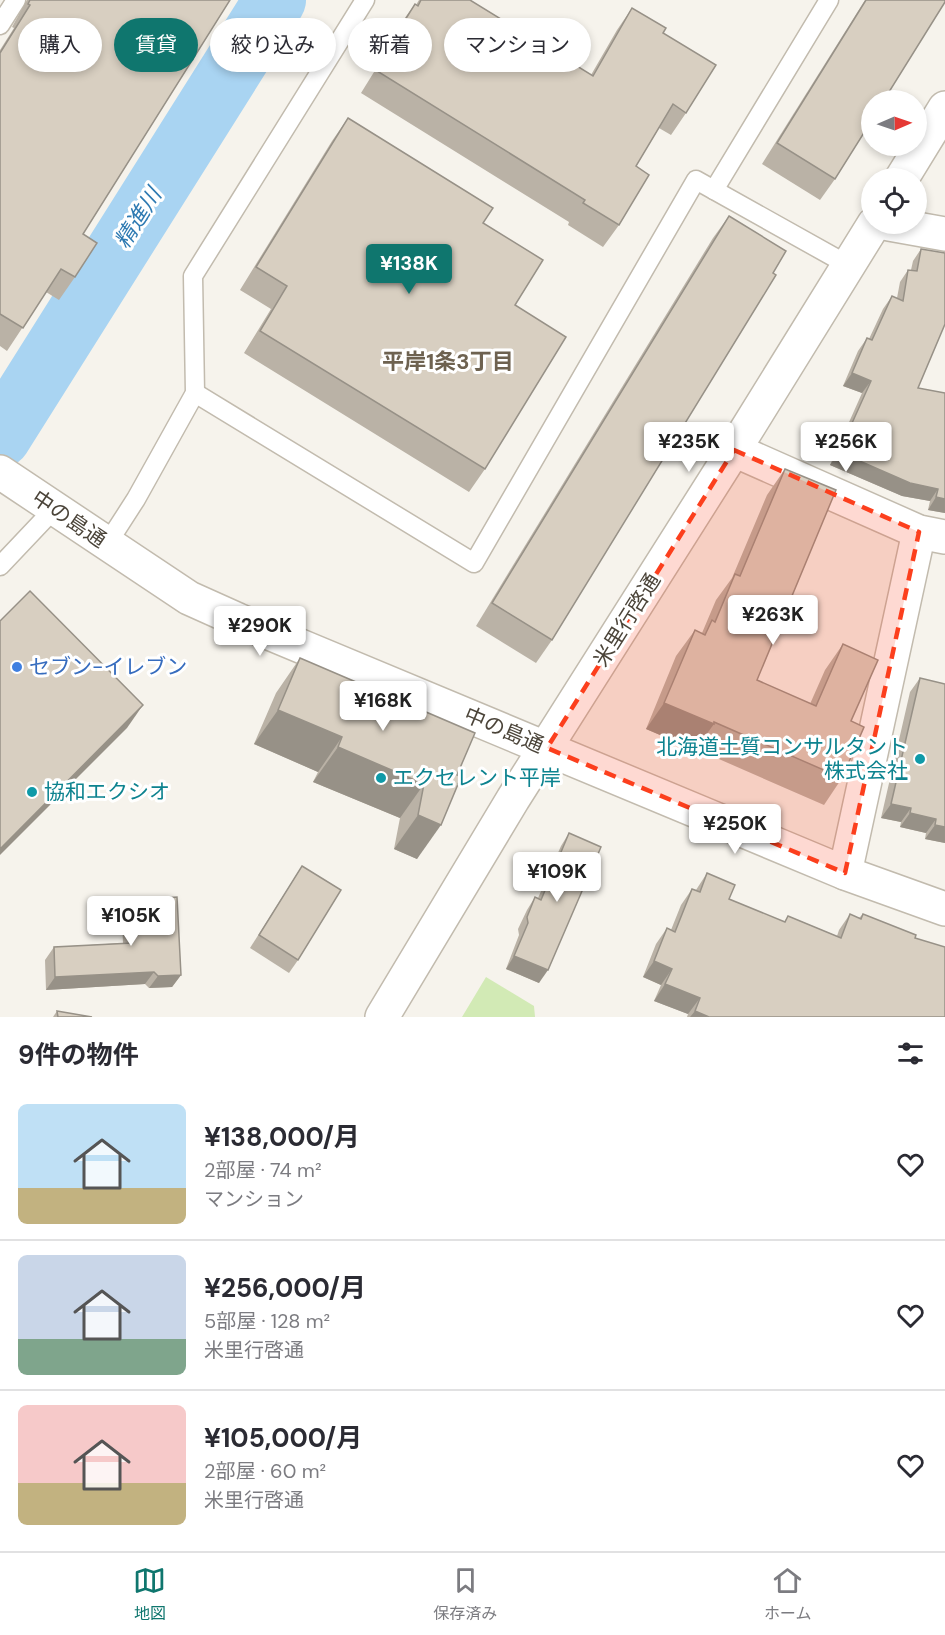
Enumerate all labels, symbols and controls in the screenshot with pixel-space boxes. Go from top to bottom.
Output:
chip: 購入 [18,18,102,72]
chip: 賃貸 [114,18,198,72]
chip: 絞り込み [210,18,336,72]
chip: 新着 [348,18,432,72]
chip: マンション [444,18,591,72]
north arrow [861,90,927,156]
map controls [861,90,927,234]
button: locate [861,168,927,234]
water label: 精進川 [108,181,169,254]
pin: ¥138K [367,244,451,295]
text: ¥138K [380,250,438,276]
district label: 平岸1条3丁目 [382,347,514,376]
pin: ¥235K [647,422,731,473]
pin: ¥256K [804,422,888,473]
text: ¥235K [658,428,720,454]
text: ¥256K [815,428,877,454]
street label: 中の島通 [26,484,112,554]
street label: 米里行啓通 [587,568,667,672]
pin: ¥263K [731,595,815,646]
text: ¥263K [742,601,804,627]
pin: ¥290K [218,606,302,657]
text: ¥290K [228,612,292,638]
place label: セブン-イレブン [29,653,187,681]
marker: セブン-イレブン [10,660,24,674]
pin: ¥168K [341,681,425,732]
text: ¥168K [354,687,412,713]
street label: 中の島通 [460,701,548,759]
place label: 北海道土質コンサルタント 株式会社 [656,733,908,785]
marker: 北海道土質コンサルタント 株式会社 [913,752,927,766]
place label: エクセレント平岸 [393,764,561,792]
marker: エクセレント平岸 [374,771,388,785]
place label: 協和エクシオ [44,778,170,806]
marker: 協和エクシオ [25,785,39,799]
pin: ¥250K [693,804,777,855]
text: ¥250K [703,810,767,836]
pin: ¥109K [515,852,599,903]
text: ¥109K [527,858,587,884]
pin: ¥105K [89,896,173,947]
text: ¥105K [101,902,161,928]
icon: filters [894,1037,927,1070]
text: 9件の物件 [18,1038,139,1072]
text: ¥138,000/月 [204,1120,360,1154]
icon: home [66,1128,138,1200]
icon: heart [894,1148,927,1181]
text: 2部屋 · 74 m² [204,1157,322,1183]
text: マンション [204,1186,304,1212]
text: ¥256,000/月 [204,1271,366,1305]
icon: home [66,1279,138,1351]
icon: heart [894,1299,927,1332]
text: 5部屋 · 128 m² [204,1308,330,1334]
text: 米里行啓通 [204,1337,304,1363]
text: ¥105,000/月 [204,1421,362,1455]
icon: home [66,1429,138,1501]
icon: heart [894,1449,927,1482]
text: 2部屋 · 60 m² [204,1458,326,1484]
text: 米里行啓通 [204,1487,304,1513]
tab: 地図 [133,1564,166,1624]
tab: 保存済み [433,1564,497,1624]
tab: ホーム [764,1564,812,1624]

